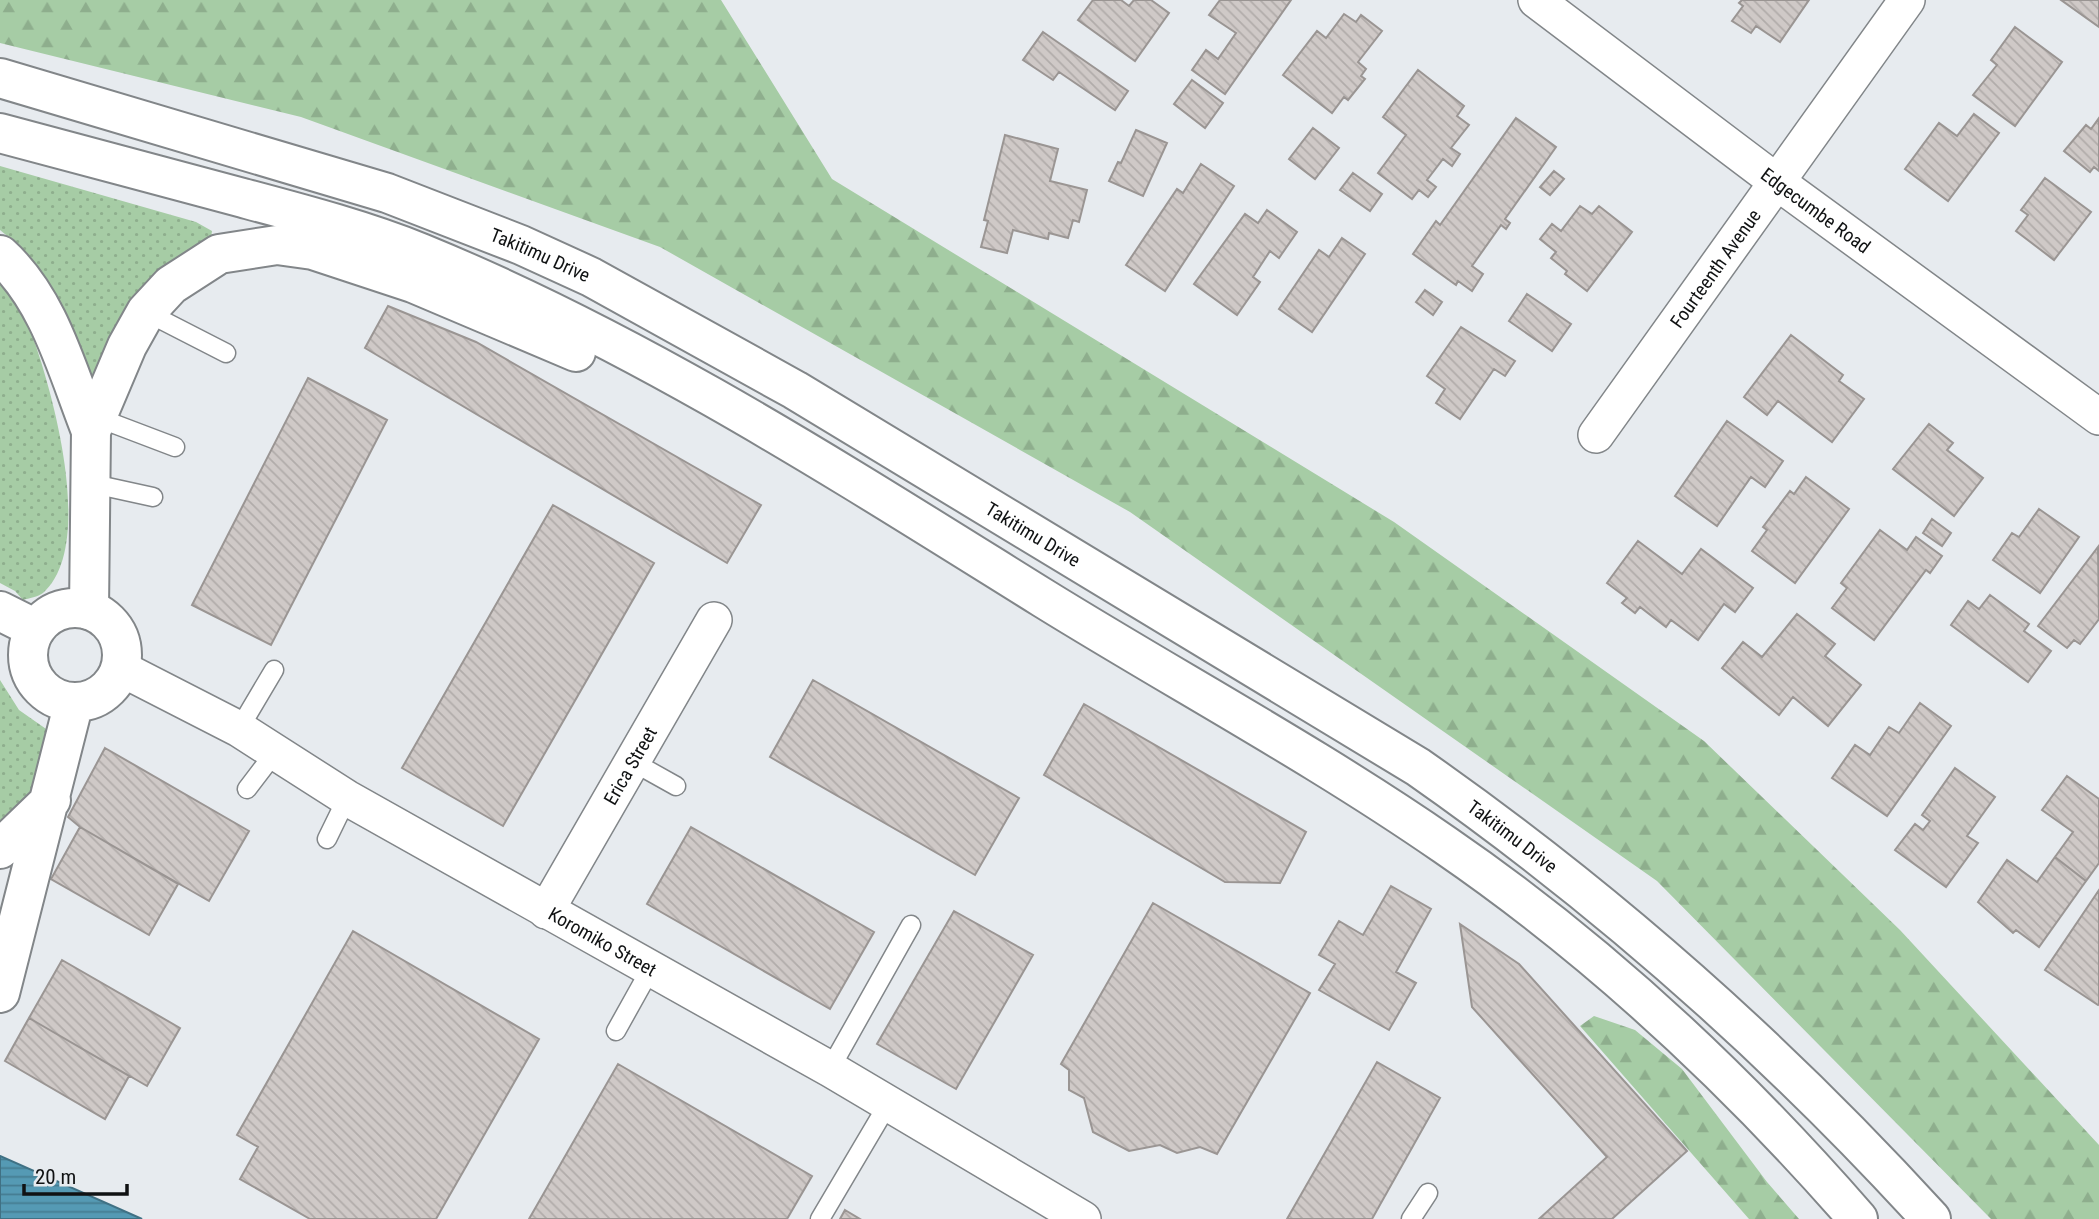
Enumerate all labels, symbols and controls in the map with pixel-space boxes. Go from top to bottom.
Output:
street label: Edgecumbe Road [1756,163,1875,258]
street label: Fourteenth Avenue [1665,204,1765,332]
street label: Takitimu Drive [487,223,594,287]
street label: Takitimu Drive [982,497,1085,572]
street label: Erica Street [598,722,662,809]
street label: Takitimu Drive [1463,795,1562,878]
street label: Koromiko Street [544,902,661,981]
scale bar [24,1152,128,1196]
text: 20 m [35,1165,76,1189]

